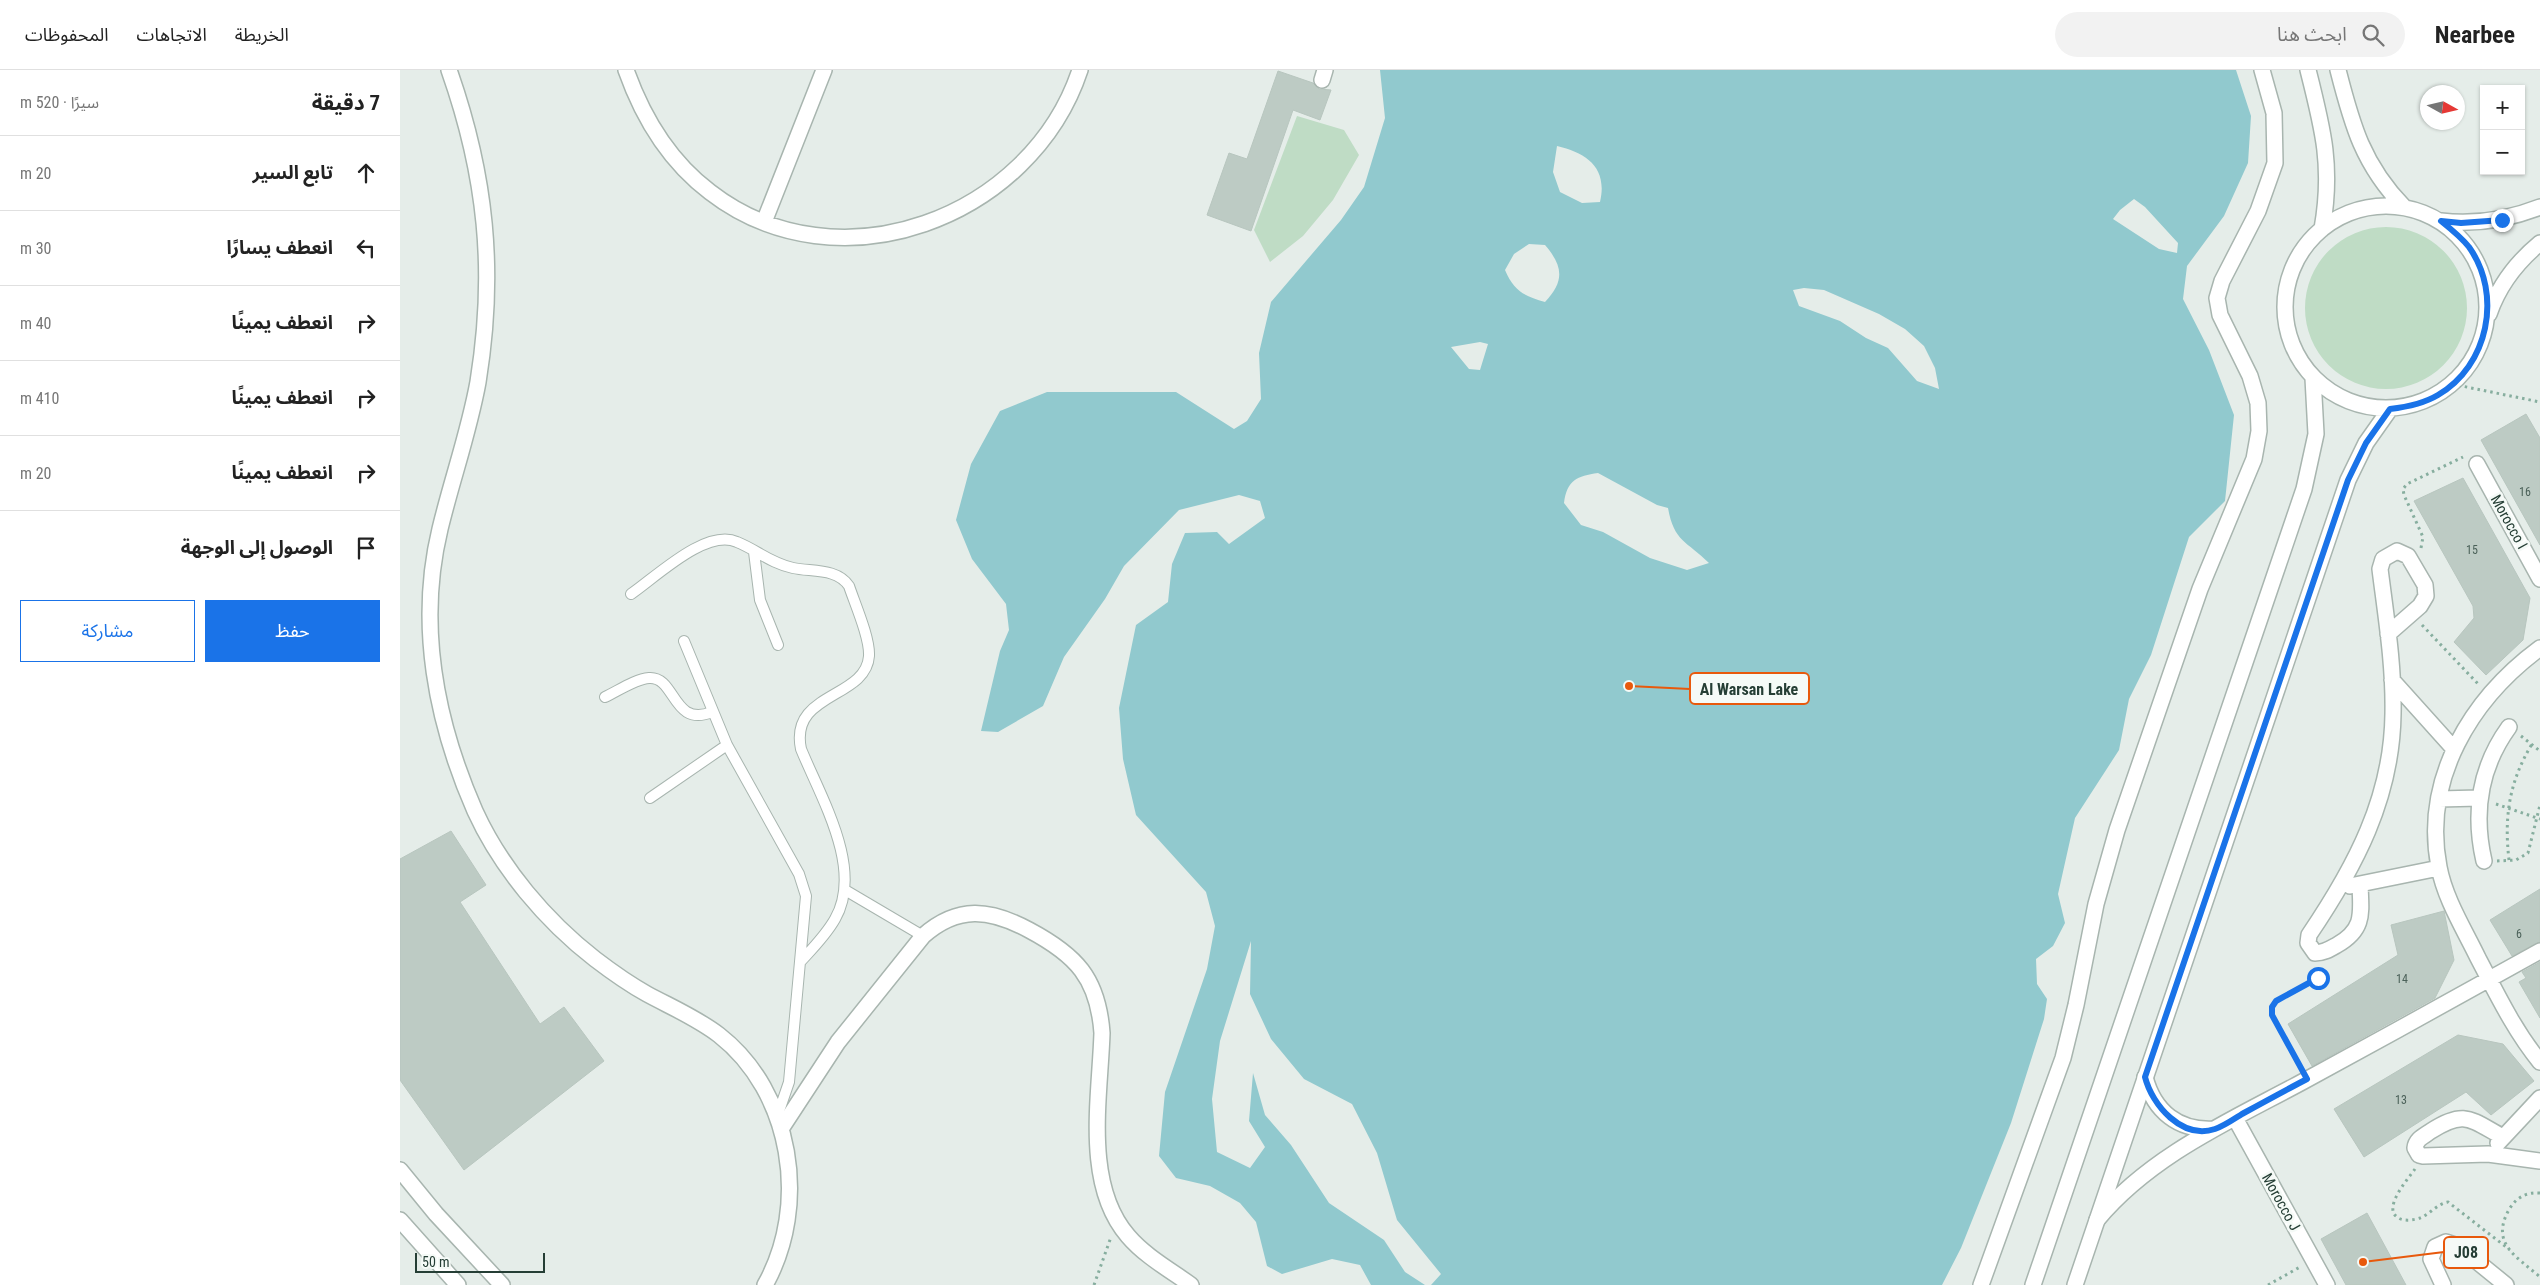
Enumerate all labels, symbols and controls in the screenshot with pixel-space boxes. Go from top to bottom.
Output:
search box [2055,12,2405,57]
icon: search [2359,21,2387,49]
text: Nearbee [2435,21,2515,49]
text: ابحث هنا [2277,23,2347,46]
text: المحفوظات [25,24,109,45]
text: الاتجاهات [137,24,207,45]
text: الخريطة [235,24,289,45]
north arrow [2420,85,2465,130]
map controls [2480,85,2525,175]
button: + [2480,85,2525,130]
text: 7 دقيقة [312,91,380,115]
text: سيرًا · 520 m [20,93,99,112]
button: − [2480,130,2525,175]
icon: ahead [352,159,380,187]
text: تابع السير [252,161,333,184]
text: 20 m [20,164,52,183]
route end [2491,209,2514,232]
icon: left [352,234,380,262]
text: انعطف يسارًا [227,236,333,259]
text: 30 m [20,239,52,258]
icon: right [352,309,380,337]
text: انعطف يمينًا [231,311,333,334]
text: 40 m [20,314,52,333]
icon: right [352,384,380,412]
text: انعطف يمينًا [231,386,333,409]
text: 410 m [20,389,59,408]
icon: right [352,459,380,487]
text: انعطف يمينًا [231,461,333,484]
text: 20 m [20,464,52,483]
house number: 16 [2519,485,2531,499]
street label: Morocco I [2487,492,2531,552]
icon: arrive [352,534,380,562]
text: الوصول إلى الوجهة [181,536,333,559]
house number: 15 [2466,543,2478,557]
button: مشاركة [20,600,195,662]
button: حفظ [205,600,380,662]
callout: Al Warsan Lake [1690,673,1809,704]
text: Al Warsan Lake [1700,680,1799,699]
house number: 6 [2516,927,2522,941]
route start [2307,967,2330,990]
house number: 14 [2396,972,2408,986]
house number: 13 [2395,1093,2407,1107]
street label: Morocco J [2258,1170,2304,1234]
callout: J08 [2444,1237,2488,1268]
text: J08 [2454,1243,2478,1262]
scale bar [415,1250,545,1273]
text: 50 m [422,1254,450,1270]

